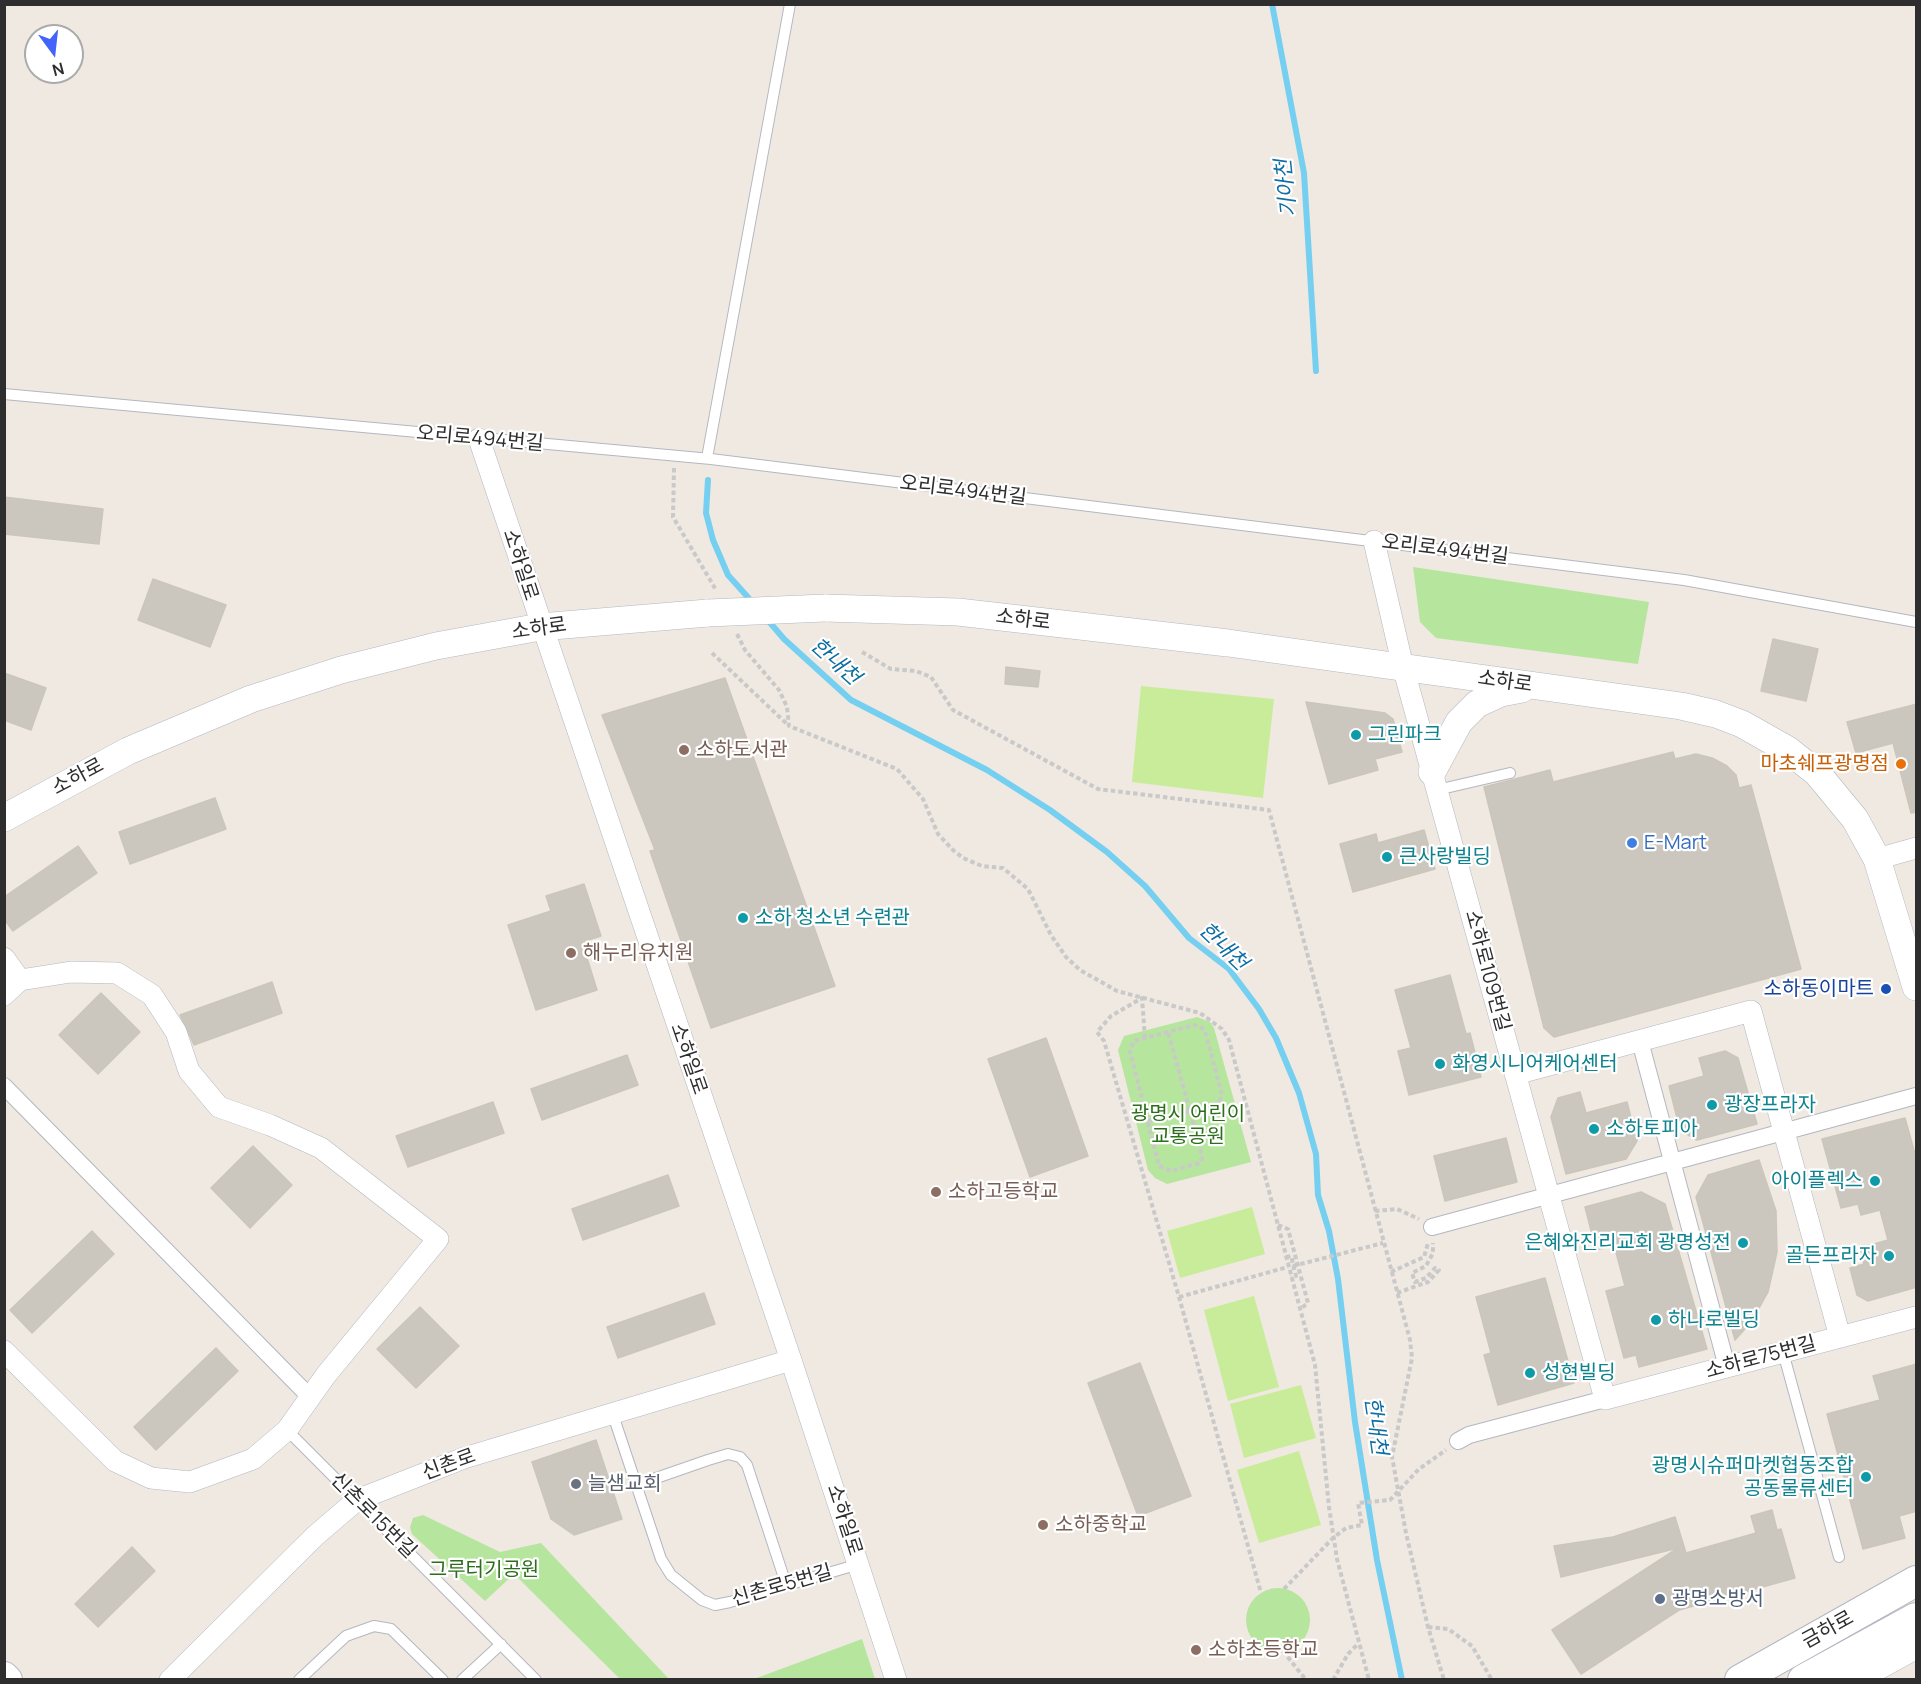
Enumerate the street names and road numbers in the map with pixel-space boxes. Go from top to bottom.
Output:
street label: 오리로494번길 [415,421,545,457]
street label: 오리로494번길 [898,471,1028,511]
street label: 소하일로 [497,526,543,604]
street label: 오리로494번길 [1380,530,1510,570]
street label: 소하로 [994,605,1052,635]
street label: 소하로 [510,613,568,645]
street label: 소하로 [1476,666,1534,698]
street label: 소하로 [48,753,108,801]
street label: 소하로109번길 [1459,908,1515,1034]
street label: 소하일로 [665,1020,711,1098]
street label: 소하로75번길 [1703,1332,1819,1384]
street label: 신촌로 [419,1444,479,1486]
street label: 신촌로15번길 [325,1468,421,1564]
street label: 소하일로 [821,1481,867,1559]
street label: 신촌로5번길 [729,1560,835,1612]
street label: 금하로 [1798,1606,1858,1654]

